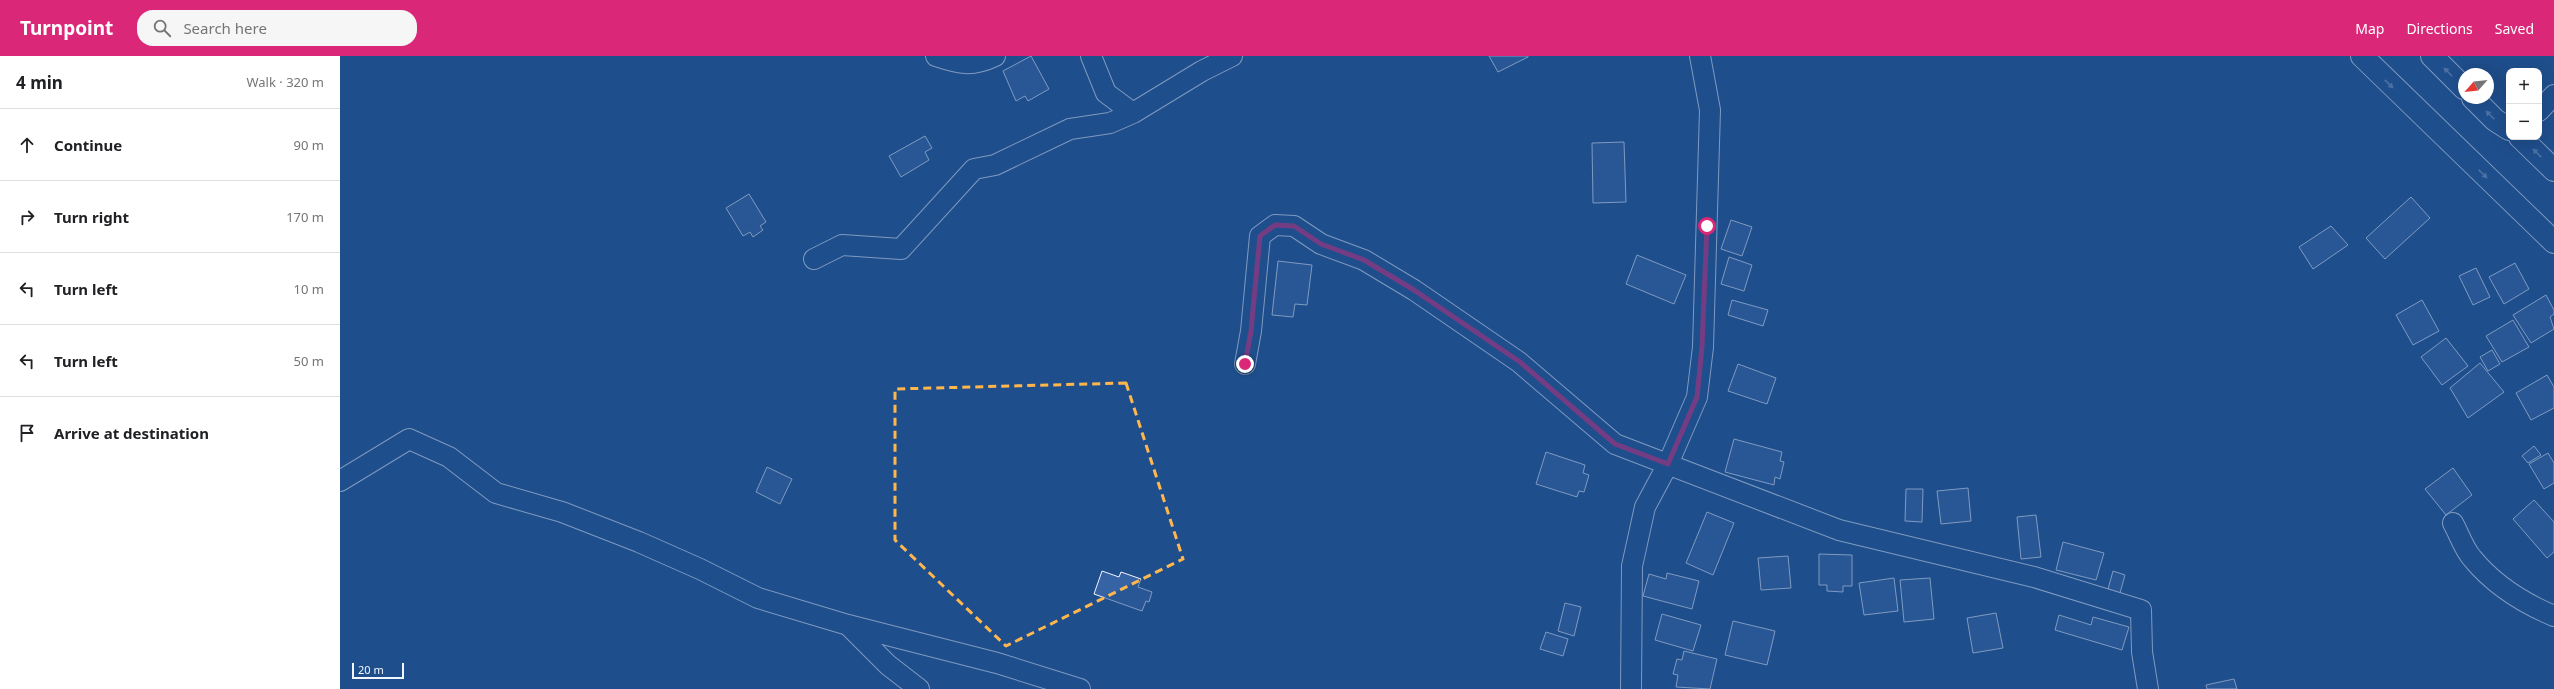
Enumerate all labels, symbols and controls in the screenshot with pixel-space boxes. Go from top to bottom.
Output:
search box [137,10,417,46]
text: Turnpoint [20,15,113,41]
icon: search [151,17,173,39]
text: Search here [183,18,267,38]
text: Map [2355,19,2384,38]
text: Directions [2406,19,2473,38]
text: Saved [2495,19,2534,38]
one-way arrow [2443,67,2453,77]
north arrow [2458,68,2494,104]
map controls [2506,68,2542,140]
button: + [2506,68,2542,104]
text: 4 min [16,71,63,94]
text: Walk · 320 m [246,73,324,91]
one-way arrow [2384,79,2394,88]
button: − [2506,104,2542,140]
one-way arrow [2485,110,2495,120]
icon: ahead [16,134,38,156]
text: Continue [54,135,122,155]
text: 90 m [294,136,324,154]
one-way arrow [2532,148,2542,158]
one-way arrow [2478,169,2488,179]
icon: right [16,206,38,228]
text: Turn right [54,207,129,227]
text: 170 m [286,208,324,226]
route start [1698,217,1716,235]
icon: left [16,278,38,300]
text: Turn left [54,279,118,299]
text: 10 m [294,280,324,298]
icon: left [16,350,38,372]
text: Turn left [54,351,118,371]
text: 50 m [294,352,324,370]
route end [1236,355,1254,373]
icon: arrive [16,422,38,444]
text: Arrive at destination [54,423,209,443]
scale bar [352,661,404,680]
text: 20 m [358,662,384,677]

